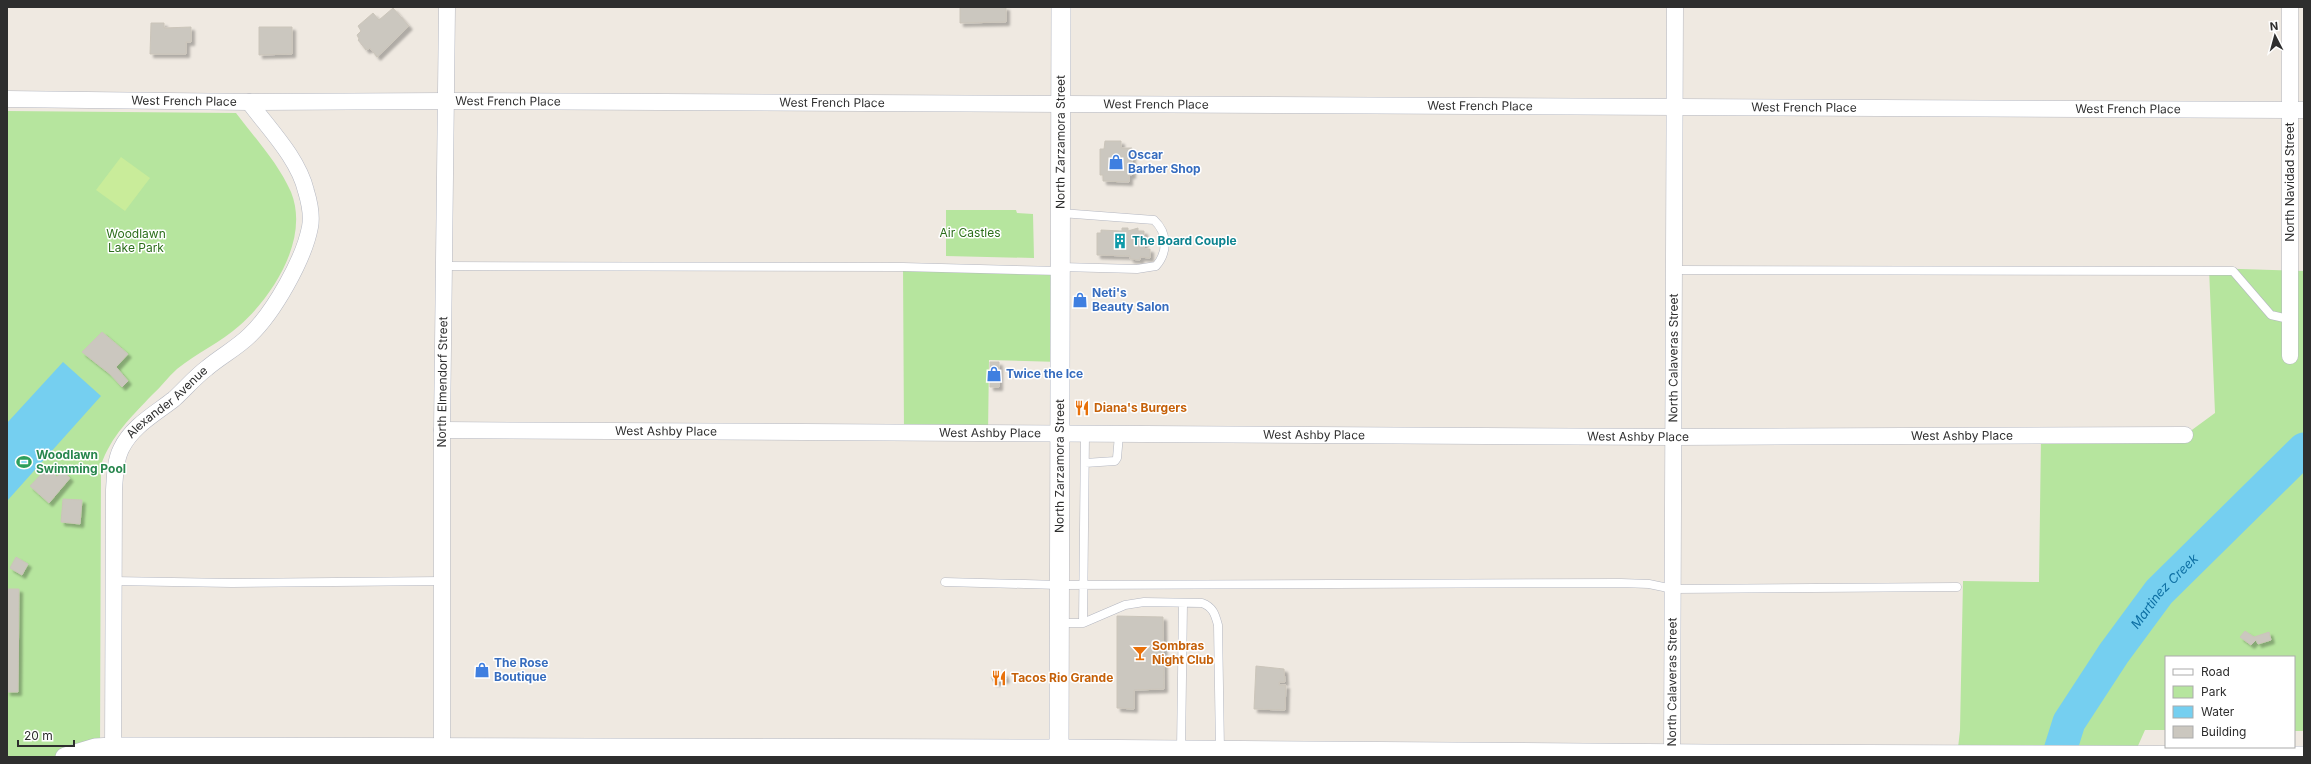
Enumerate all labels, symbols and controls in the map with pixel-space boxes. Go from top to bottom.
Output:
north arrow [2255,16,2295,56]
text: N [2269,19,2279,33]
street label: North Zarzamora Street [1052,75,1068,209]
street label: West French Place [131,93,237,109]
street label: West French Place [455,93,561,109]
street label: West French Place [779,95,885,110]
street label: West French Place [1103,96,1209,112]
street label: West French Place [1427,98,1533,113]
street label: West French Place [1751,99,1857,115]
street label: West French Place [2075,101,2181,116]
street label: North Navidad Street [2282,122,2297,242]
place label: Oscar Barber Shop [1128,147,1201,176]
shop icon: Oscar Barber Shop [1107,153,1125,171]
park label: Air Castles [939,225,1001,240]
park label: Woodlawn Lake Park [106,226,166,255]
building icon: The Board Couple [1111,232,1129,250]
place label: The Board Couple [1132,233,1237,248]
place label: Neti's Beauty Salon [1092,285,1169,314]
shop icon: Neti's Beauty Salon [1071,291,1089,309]
street label: North Calaveras Street [1665,294,1681,422]
street label: North Elmendorf Street [434,316,450,448]
street label: Alexander Avenue [123,363,210,441]
shop icon: Twice the Ice [985,365,1003,383]
place label: Twice the Ice [1006,366,1083,381]
street label: North Zarzamora Street [1052,399,1067,533]
restaurant icon: Diana's Burgers [1073,399,1091,417]
place label: Diana's Burgers [1094,400,1187,415]
street label: West Ashby Place [615,423,717,439]
street label: West Ashby Place [939,425,1041,440]
street label: West Ashby Place [1263,427,1365,442]
street label: West Ashby Place [1911,428,2013,443]
street label: West Ashby Place [1587,429,1689,444]
place label: Woodlawn Swimming Pool [36,447,126,476]
sports icon: Woodlawn Swimming Pool [15,453,33,471]
water label: Martinez Creek [2127,550,2202,631]
street label: North Calaveras Street [1664,618,1680,746]
place label: Sombras Night Club [1152,638,1214,667]
bar icon: Sombras Night Club [1131,644,1149,662]
place label: The Rose Boutique [494,655,548,684]
legend [2165,656,2295,748]
shop icon: The Rose Boutique [473,661,491,679]
text: Road [2201,664,2230,679]
restaurant icon: Tacos Rio Grande [990,669,1008,687]
place label: Tacos Rio Grande [1011,670,1113,685]
text: Park [2201,684,2227,699]
text: Water [2201,704,2235,719]
scale bar [18,722,74,748]
text: Building [2201,724,2246,739]
text: 20 m [24,728,53,743]

